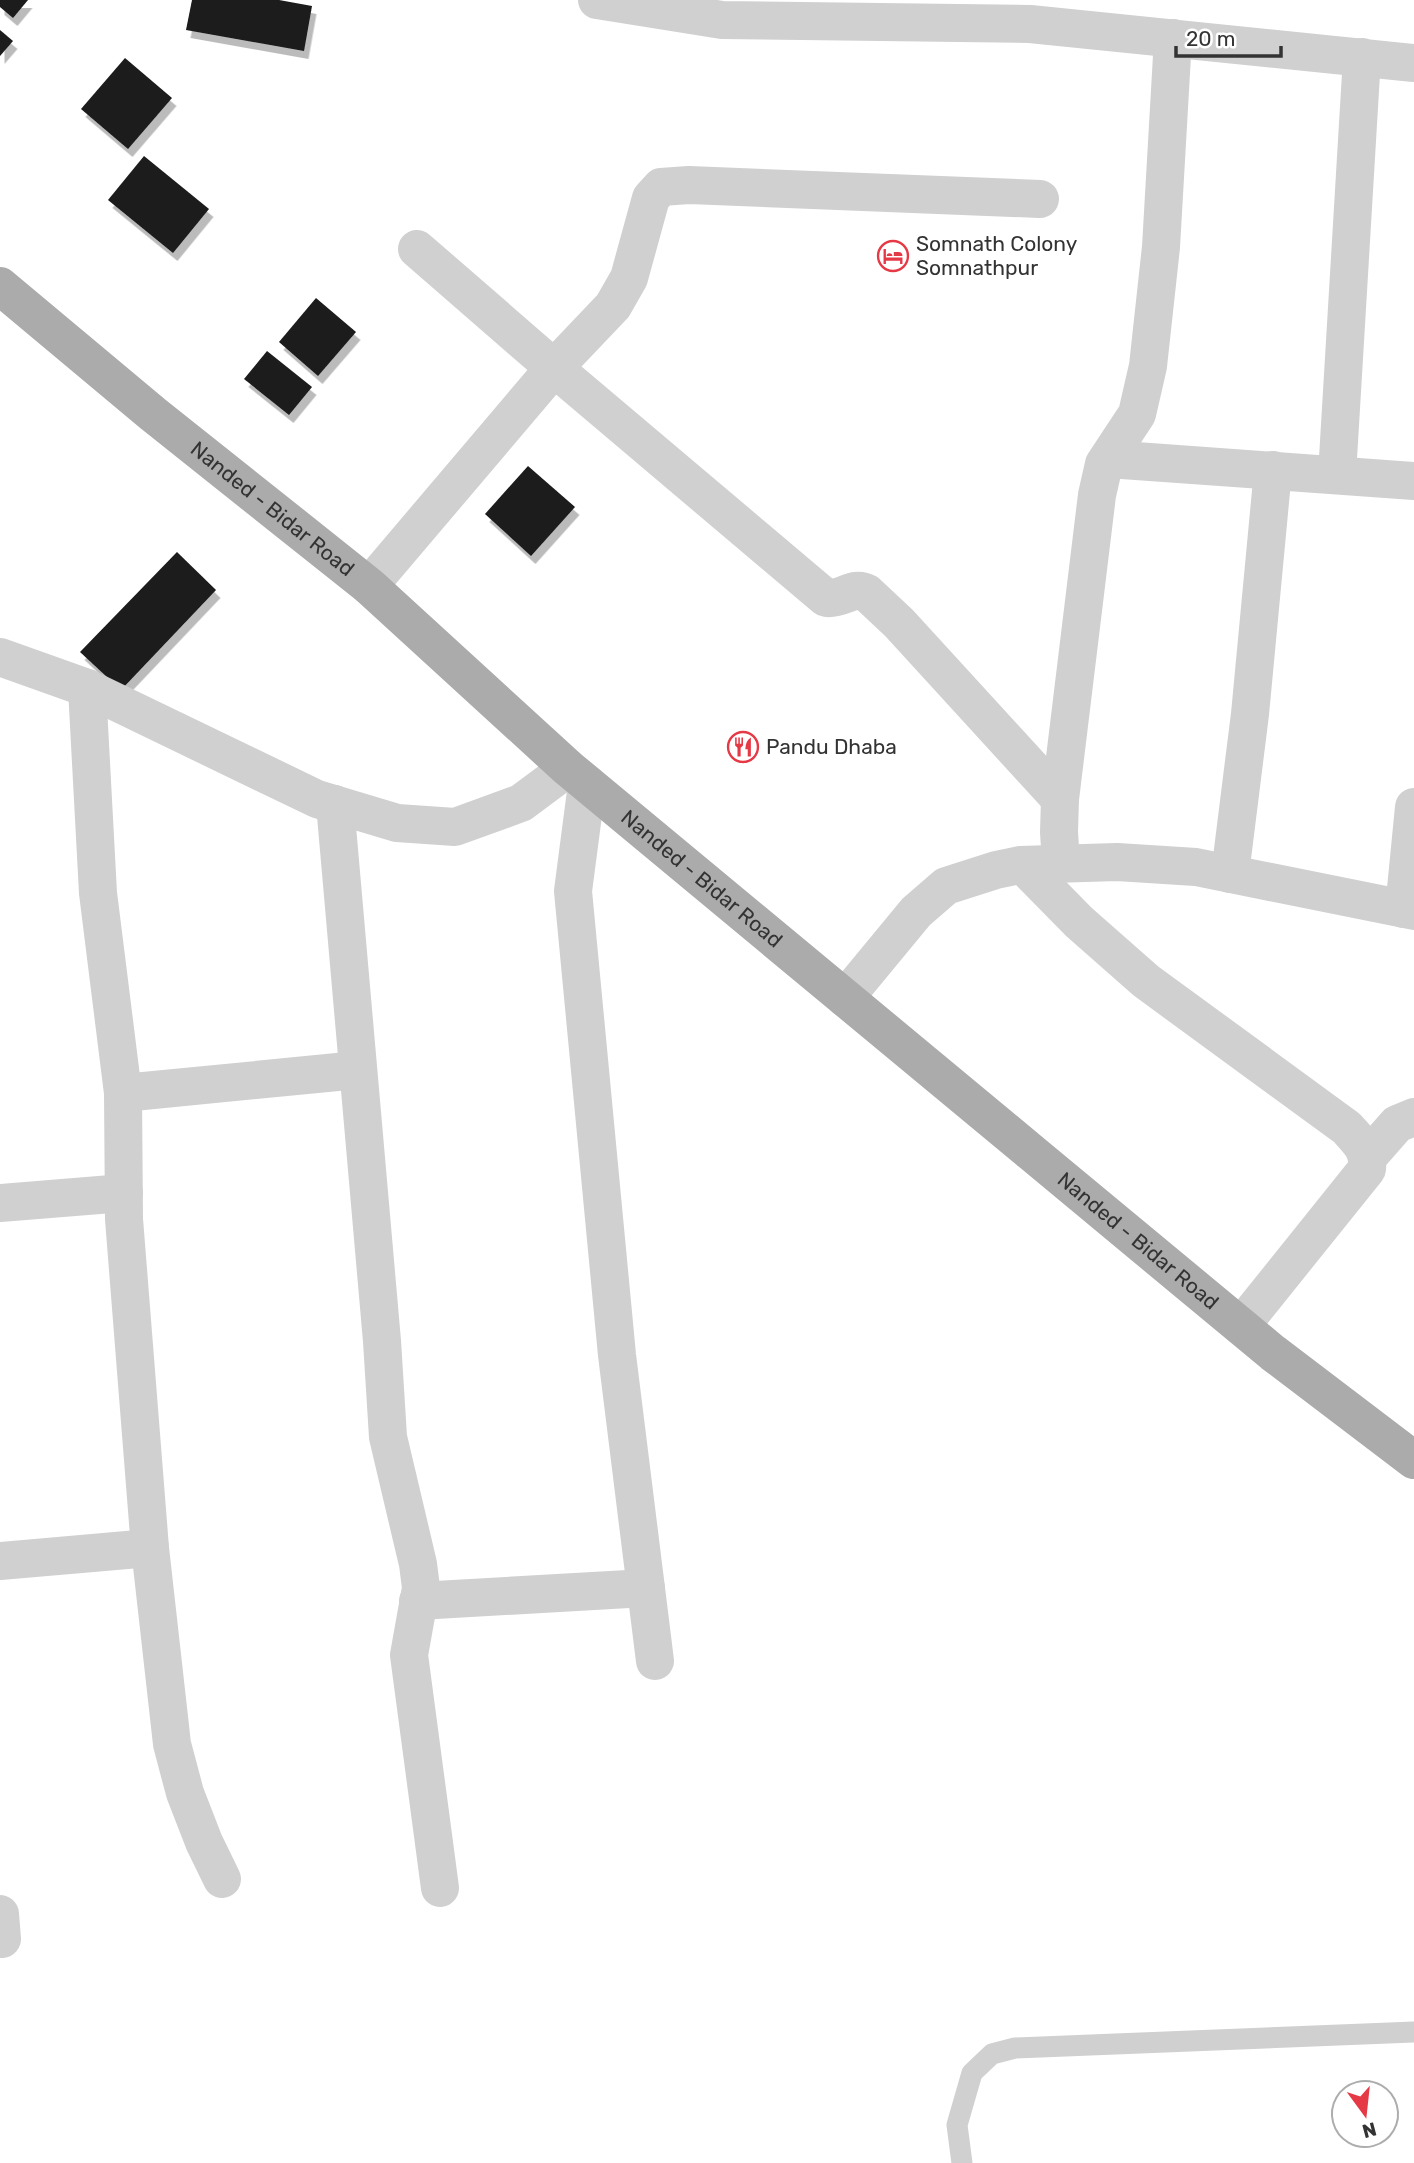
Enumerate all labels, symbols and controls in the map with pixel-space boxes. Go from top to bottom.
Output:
scale bar [1176,14,1281,58]
text: 20 m [1186,26,1235,51]
place label: Somnath Colony Somnathpur [916,231,1078,280]
hotel icon: Somnath Colony Somnathpur [876,239,910,273]
street label: Nanded - Bidar Road [186,436,359,581]
restaurant icon: Pandu Dhaba [726,730,760,764]
place label: Pandu Dhaba [766,734,897,759]
street label: Nanded - Bidar Road [616,804,788,953]
street label: Nanded - Bidar Road [1053,1167,1224,1315]
north arrow [1330,2079,1400,2149]
text: N [1360,2117,1379,2143]

